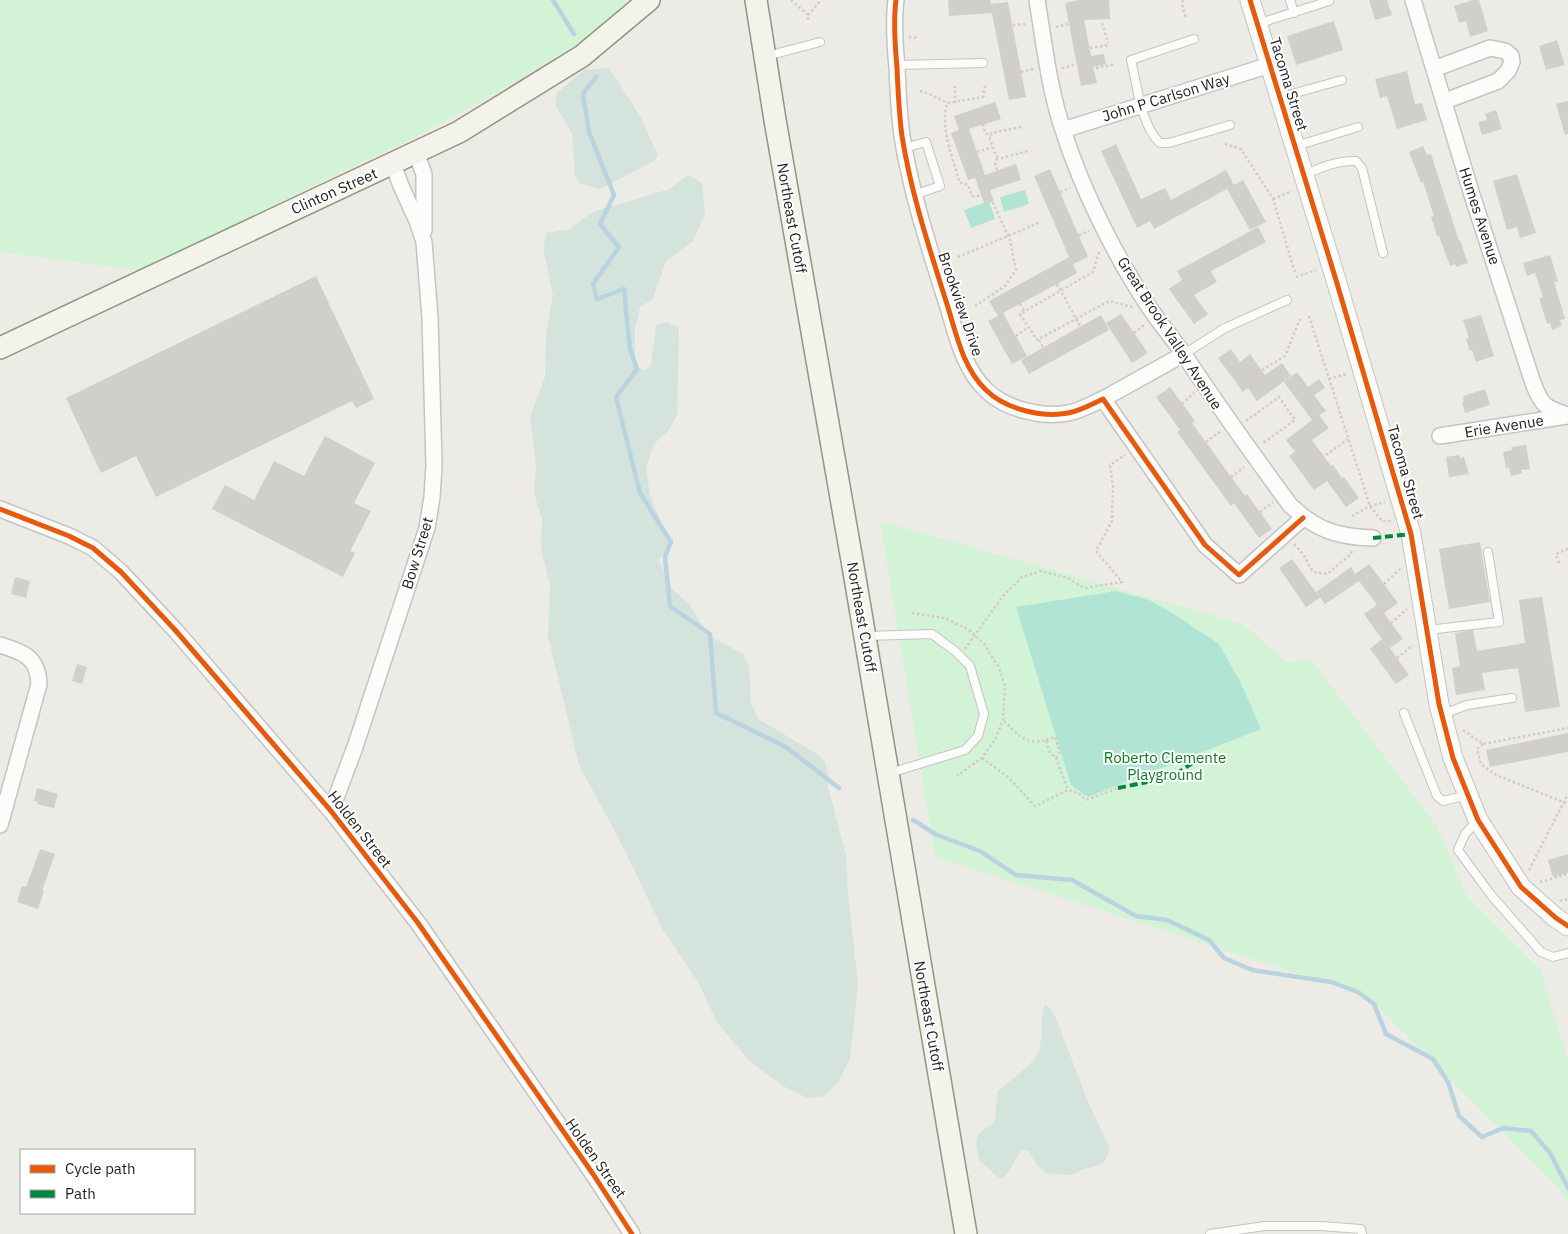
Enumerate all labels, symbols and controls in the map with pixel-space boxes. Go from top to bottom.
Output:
street label: Tacoma Street [1266,35,1312,133]
street label: John P Carlson Way [1100,68,1233,125]
street label: Northeast Cutoff [773,161,811,275]
street label: Clinton Street [288,164,380,218]
street label: Humes Avenue [1455,165,1505,267]
street label: Brookview Drive [934,249,988,359]
street label: Great Brook Valley Avenue [1113,253,1227,413]
street label: Erie Avenue [1463,410,1545,442]
street label: Tacoma Street [1383,423,1429,521]
street label: Bow Street [397,515,437,591]
street label: Northeast Cutoff [843,560,881,674]
park label: Roberto Clemente Playground [1104,748,1226,784]
street label: Holden Street [324,786,396,872]
street label: Northeast Cutoff [910,959,948,1073]
street label: Holden Street [561,1114,631,1202]
legend [20,1149,195,1214]
text: Cycle path [65,1159,136,1178]
text: Path [65,1184,96,1203]

